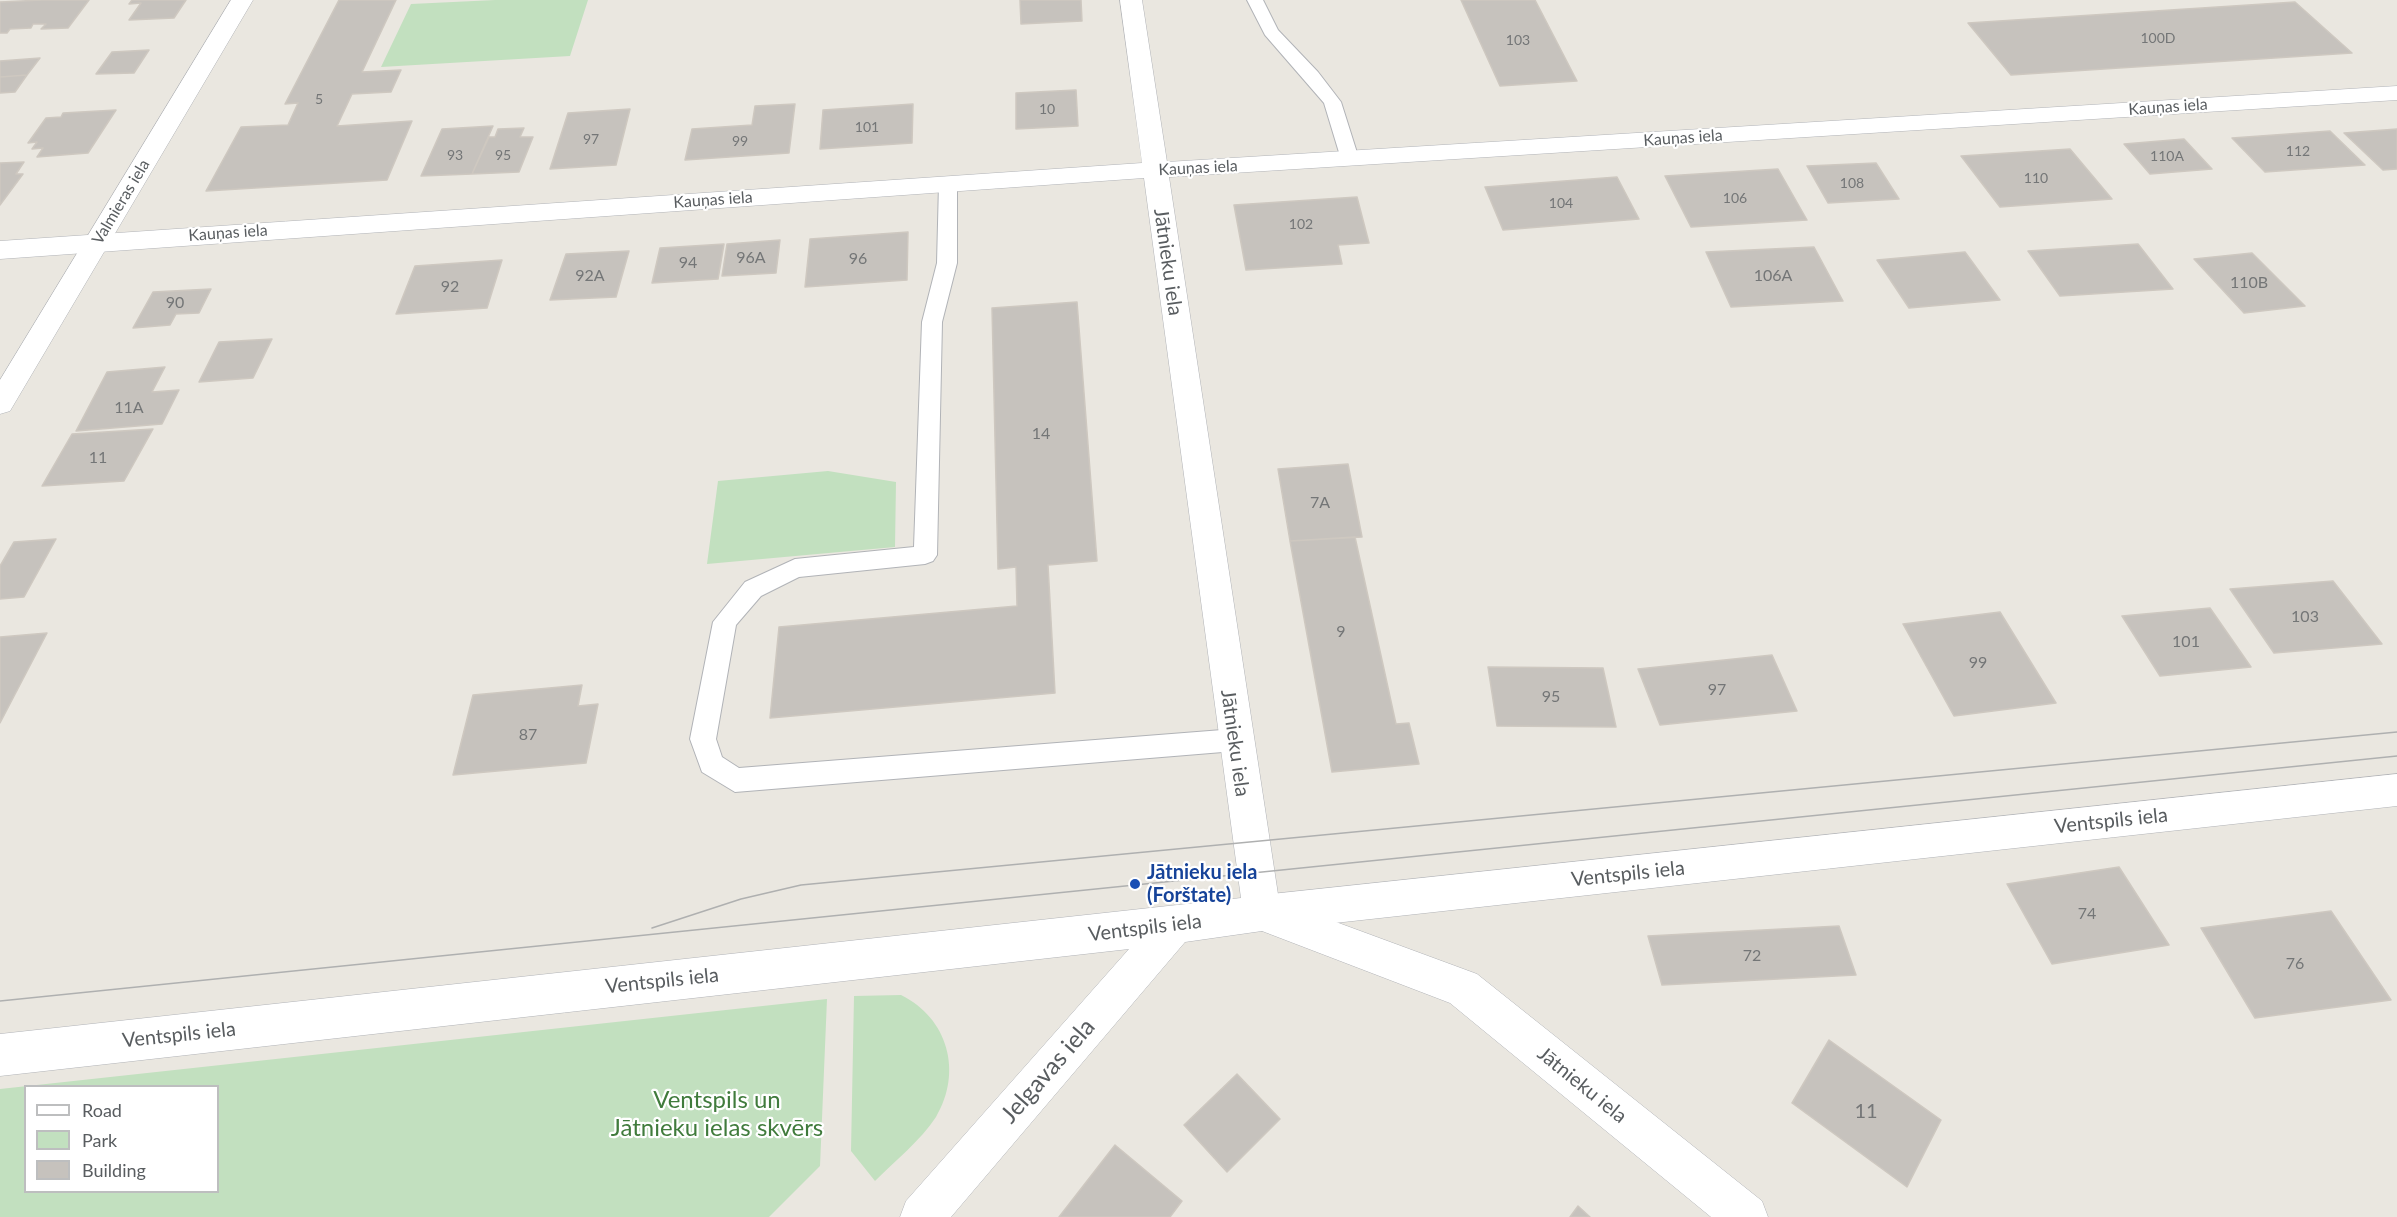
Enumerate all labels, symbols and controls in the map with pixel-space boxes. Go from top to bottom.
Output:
house number: 100D [2140,30,2176,46]
house number: 103 [1506,32,1530,48]
house number: 5 [315,91,323,107]
street label: Kauņas iela [2128,95,2208,119]
house number: 10 [1039,101,1055,117]
house number: 101 [855,119,879,135]
street label: Kauņas iela [1643,126,1723,150]
house number: 97 [583,131,599,147]
house number: 99 [732,133,748,149]
house number: 112 [2286,143,2310,159]
house number: 93 [447,147,463,163]
house number: 95 [495,147,511,163]
house number: 110A [2150,148,2184,164]
street label: Valmieras iela [88,156,154,248]
street label: Kauņas iela [1158,156,1238,180]
house number: 110 [2024,170,2048,186]
house number: 108 [1840,175,1864,191]
street label: Kauņas iela [673,188,753,212]
house number: 106 [1723,190,1747,206]
house number: 104 [1549,195,1573,211]
street label: Jātnieku iela [1149,207,1187,317]
house number: 102 [1289,216,1313,232]
street label: Kauņas iela [188,221,268,245]
house number: 96A [736,248,766,268]
house number: 96 [849,249,867,269]
house number: 94 [679,253,697,273]
house number: 92A [575,266,605,286]
house number: 106A [1754,266,1792,286]
house number: 110B [2230,273,2268,293]
house number: 92 [441,277,459,297]
house number: 90 [166,293,184,313]
house number: 11A [114,398,144,418]
house number: 14 [1032,424,1050,444]
house number: 11 [89,448,107,468]
house number: 7A [1310,493,1330,513]
house number: 103 [2291,607,2319,627]
house number: 9 [1336,622,1346,642]
house number: 101 [2172,632,2200,652]
house number: 99 [1969,653,1987,673]
house number: 97 [1708,680,1726,700]
house number: 95 [1542,687,1560,707]
street label: Jātnieku iela [1216,688,1254,798]
house number: 87 [519,725,537,745]
street label: Ventspils iela [2053,803,2169,839]
street label: Ventspils iela [1570,856,1686,892]
place label: Jātnieku iela (Forštate) [1147,861,1257,908]
marker: Jātnieku iela (Forštate) [1128,877,1142,891]
house number: 74 [2078,904,2096,924]
street label: Ventspils iela [1087,909,1203,947]
house number: 72 [1743,946,1761,966]
house number: 76 [2286,954,2304,974]
street label: Ventspils iela [604,963,720,999]
street label: Jelgavas iela [995,1013,1101,1129]
street label: Ventspils iela [121,1017,237,1053]
street label: Jātnieku iela [1532,1042,1632,1128]
legend [24,1085,219,1193]
park label: Ventspils un Jātnieku ielas skvērs [611,1086,823,1142]
text: Road [82,1099,122,1121]
house number: 11 [1854,1100,1878,1124]
text: Park [82,1129,117,1151]
text: Building [82,1159,146,1181]

